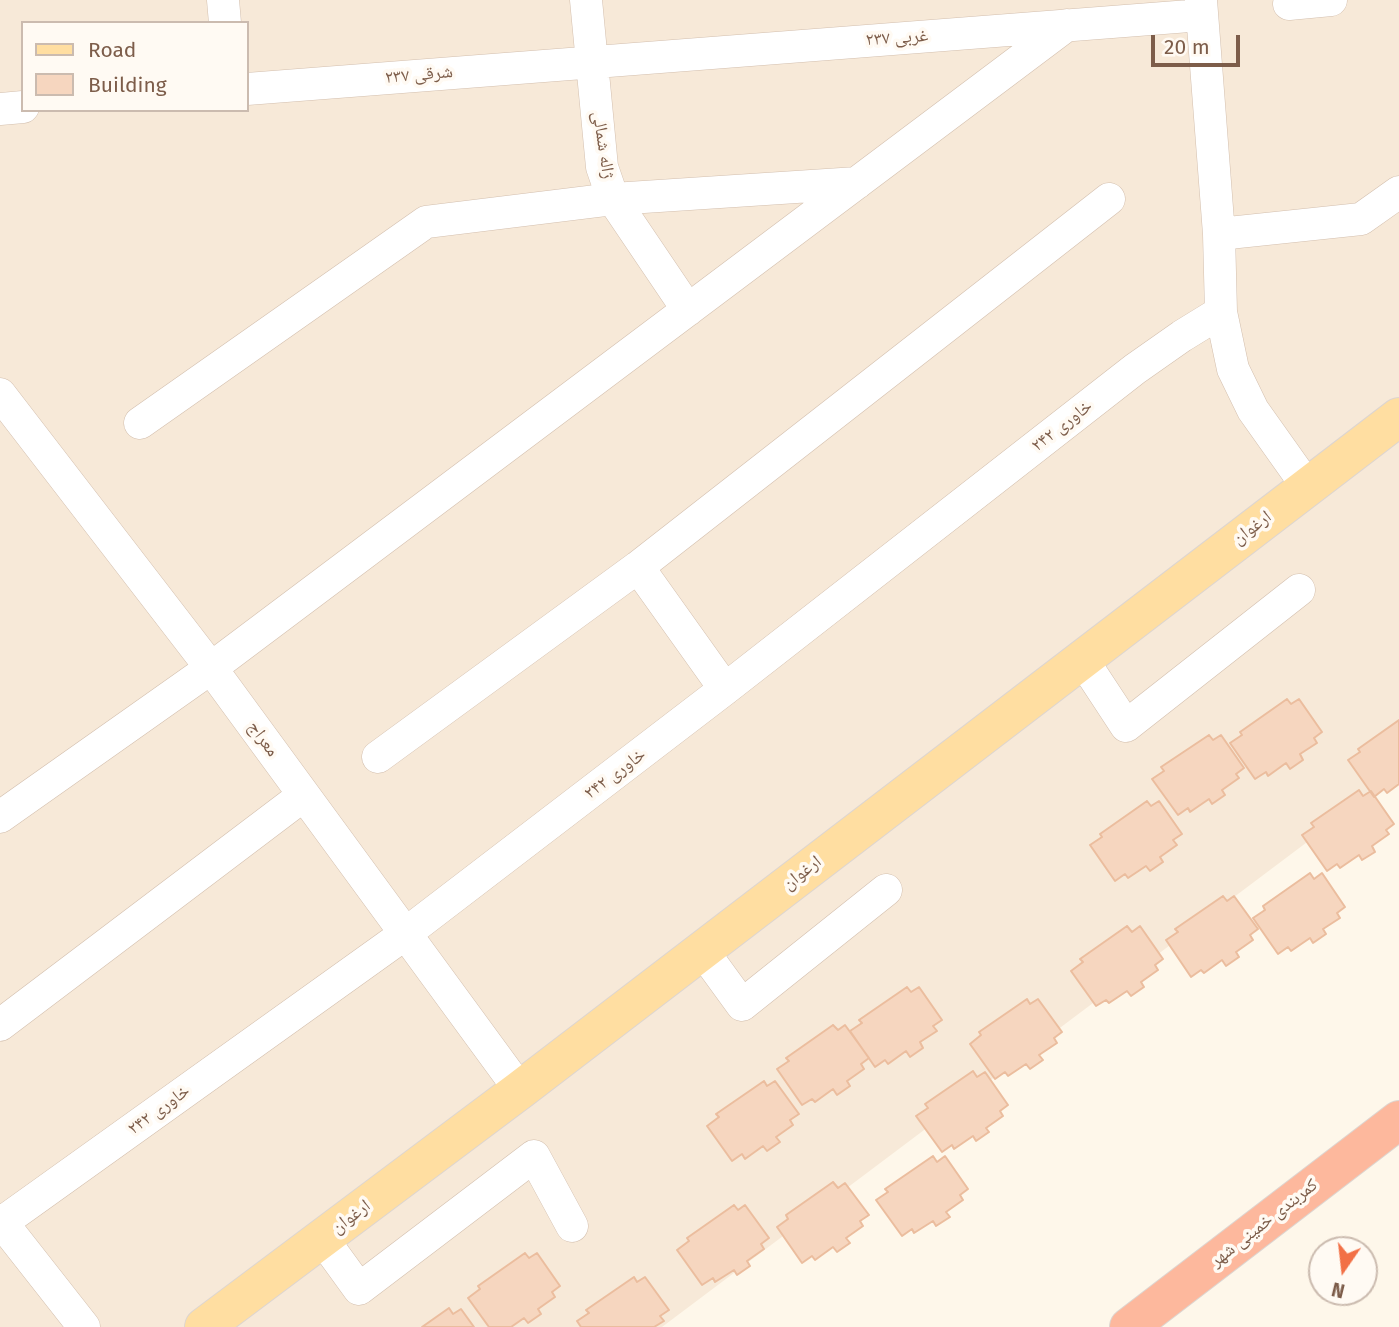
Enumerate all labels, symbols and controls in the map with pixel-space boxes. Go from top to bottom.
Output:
legend [21,21,248,112]
scale bar [1154,21,1243,65]
street label: ۲۳۷ غربی [865,25,929,51]
text: 20 m [1164,34,1210,60]
text: Road [88,37,136,63]
street label: ۲۳۷ شرقی [384,61,454,89]
text: Building [88,72,167,98]
street label: ژاله شمالی [587,110,619,180]
street label: ۲۴۲ خاوری [1027,395,1097,457]
street label: ارغوان [1228,506,1276,550]
street label: معراج [243,717,283,761]
street label: ۲۴۲ خاوری [580,744,650,804]
street label: ارغوان [778,851,826,895]
street label: ۲۴۲ خاوری [124,1080,194,1140]
street label: کمربندی خمینی شهر [1206,1174,1322,1272]
street label: ارغوان [327,1195,375,1239]
north arrow [1308,1236,1378,1306]
text: N [1329,1277,1347,1303]

